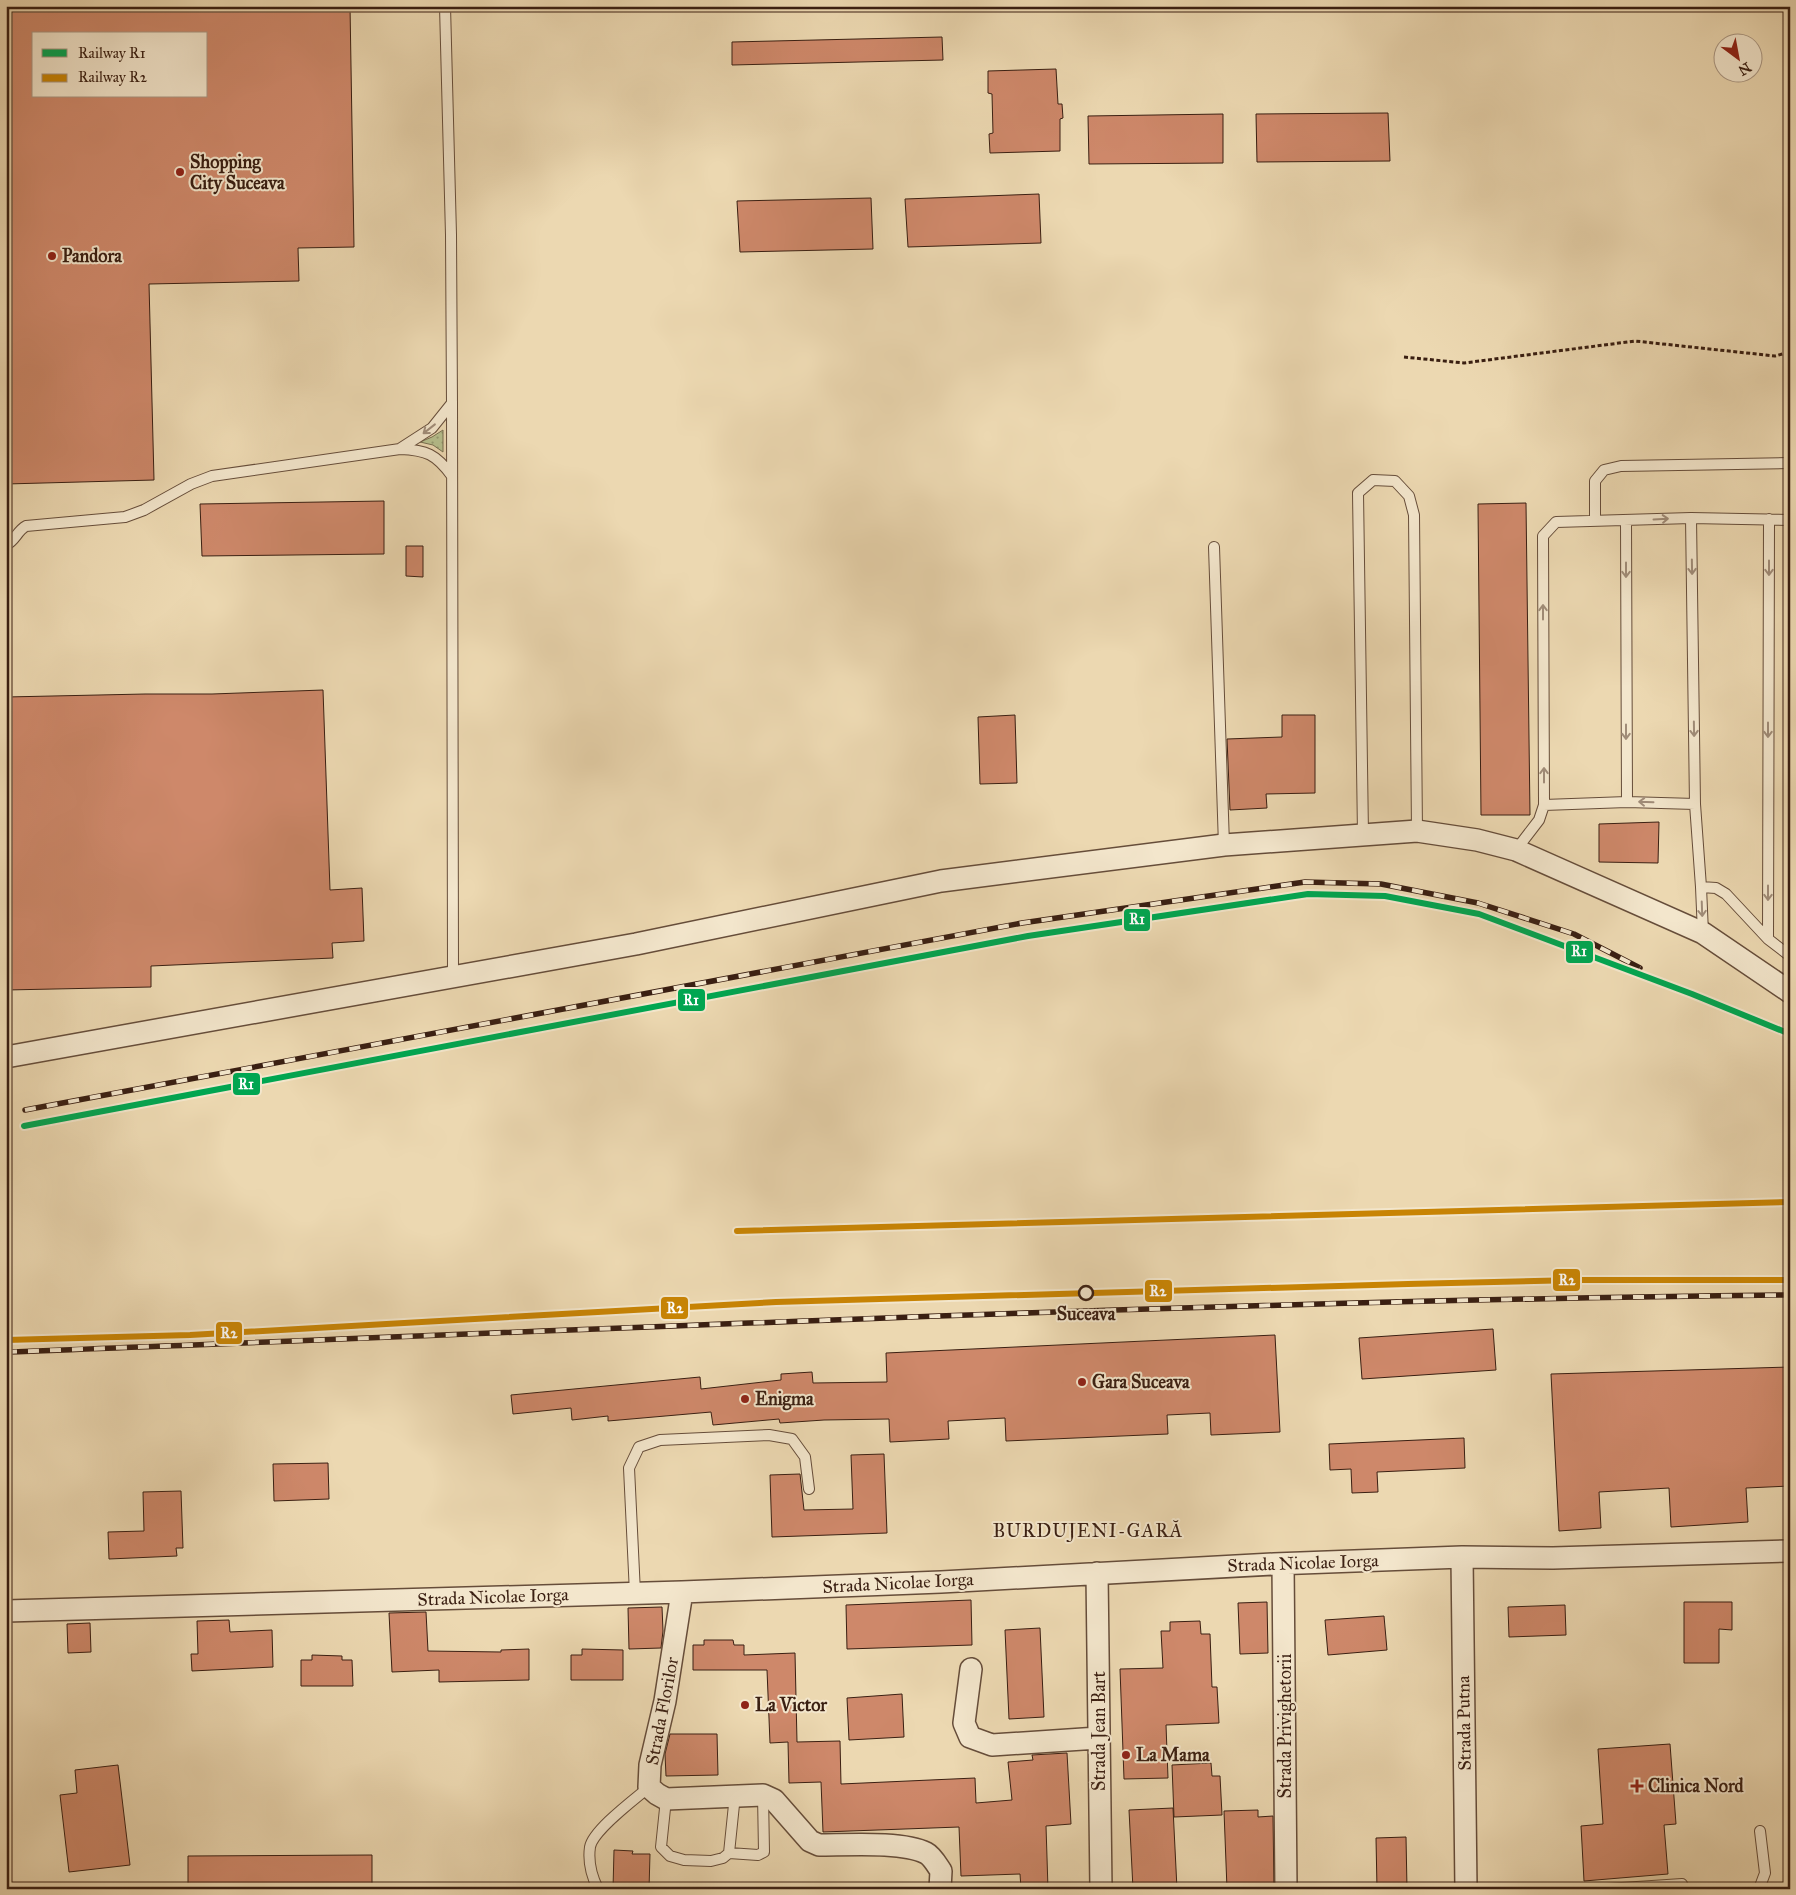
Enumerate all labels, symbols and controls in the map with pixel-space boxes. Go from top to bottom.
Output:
legend [32,32,208,98]
north arrow [1714,32,1764,82]
text: Railway R1 [78,44,146,62]
text: N [1735,58,1754,79]
text: Railway R2 [78,68,148,86]
place label: Shopping City Suceava [190,151,285,195]
marker: Shopping City Suceava [174,166,186,178]
place label: Pandora [62,245,122,267]
marker: Pandora [46,250,58,262]
one-way arrow [423,424,436,435]
one-way arrow [1653,515,1669,524]
one-way arrow [1687,558,1697,574]
one-way arrow [1764,560,1774,576]
one-way arrow [1621,561,1631,577]
one-way arrow [1538,604,1548,620]
one-way arrow [1689,720,1699,737]
one-way arrow [1763,722,1773,738]
one-way arrow [1622,724,1631,740]
one-way arrow [1539,767,1549,783]
one-way arrow [1638,797,1654,807]
one-way arrow [1763,884,1773,901]
one-way arrow [1697,900,1707,917]
line badge: R1 [1123,908,1151,932]
text: R1 [1129,911,1145,928]
line badge: R1 [1565,940,1594,964]
text: R1 [1571,943,1587,960]
line badge: R1 [677,988,706,1012]
text: R1 [683,992,699,1009]
line badge: R1 [232,1072,261,1096]
text: R1 [238,1076,254,1093]
line badge: R2 [1552,1268,1581,1292]
text: R2 [1559,1272,1576,1289]
line badge: R2 [1144,1279,1173,1303]
text: R2 [1150,1283,1167,1300]
marker: Suceava [1078,1285,1094,1301]
line badge: R2 [660,1296,689,1320]
text: R2 [667,1300,684,1317]
place label: Suceava [1057,1303,1116,1325]
line badge: R2 [215,1321,243,1345]
text: R2 [221,1325,238,1342]
place label: Gara Suceava [1092,1371,1190,1393]
marker: Gara Suceava [1076,1376,1088,1388]
place label: Enigma [755,1388,814,1411]
marker: Enigma [739,1393,751,1405]
district label: BURDUJENI-GARĂ [993,1519,1183,1543]
street label: Strada Nicolae Iorga [1227,1549,1379,1578]
street label: Strada Nicolae Iorga [822,1568,975,1599]
street label: Strada Nicolae Iorga [417,1583,569,1612]
street label: Strada Privighetorii [1274,1653,1297,1798]
street label: Strada Florilor [641,1655,683,1767]
street label: Strada Jean Bart [1088,1670,1111,1791]
street label: Strada Putna [1452,1675,1476,1771]
place label: La Victor [755,1694,828,1716]
marker: La Victor [739,1699,751,1711]
place label: La Mama [1136,1744,1210,1766]
marker: La Mama [1120,1749,1132,1761]
place label: Clinica Nord [1648,1775,1745,1797]
marker: Clinica Nord [1630,1779,1644,1793]

